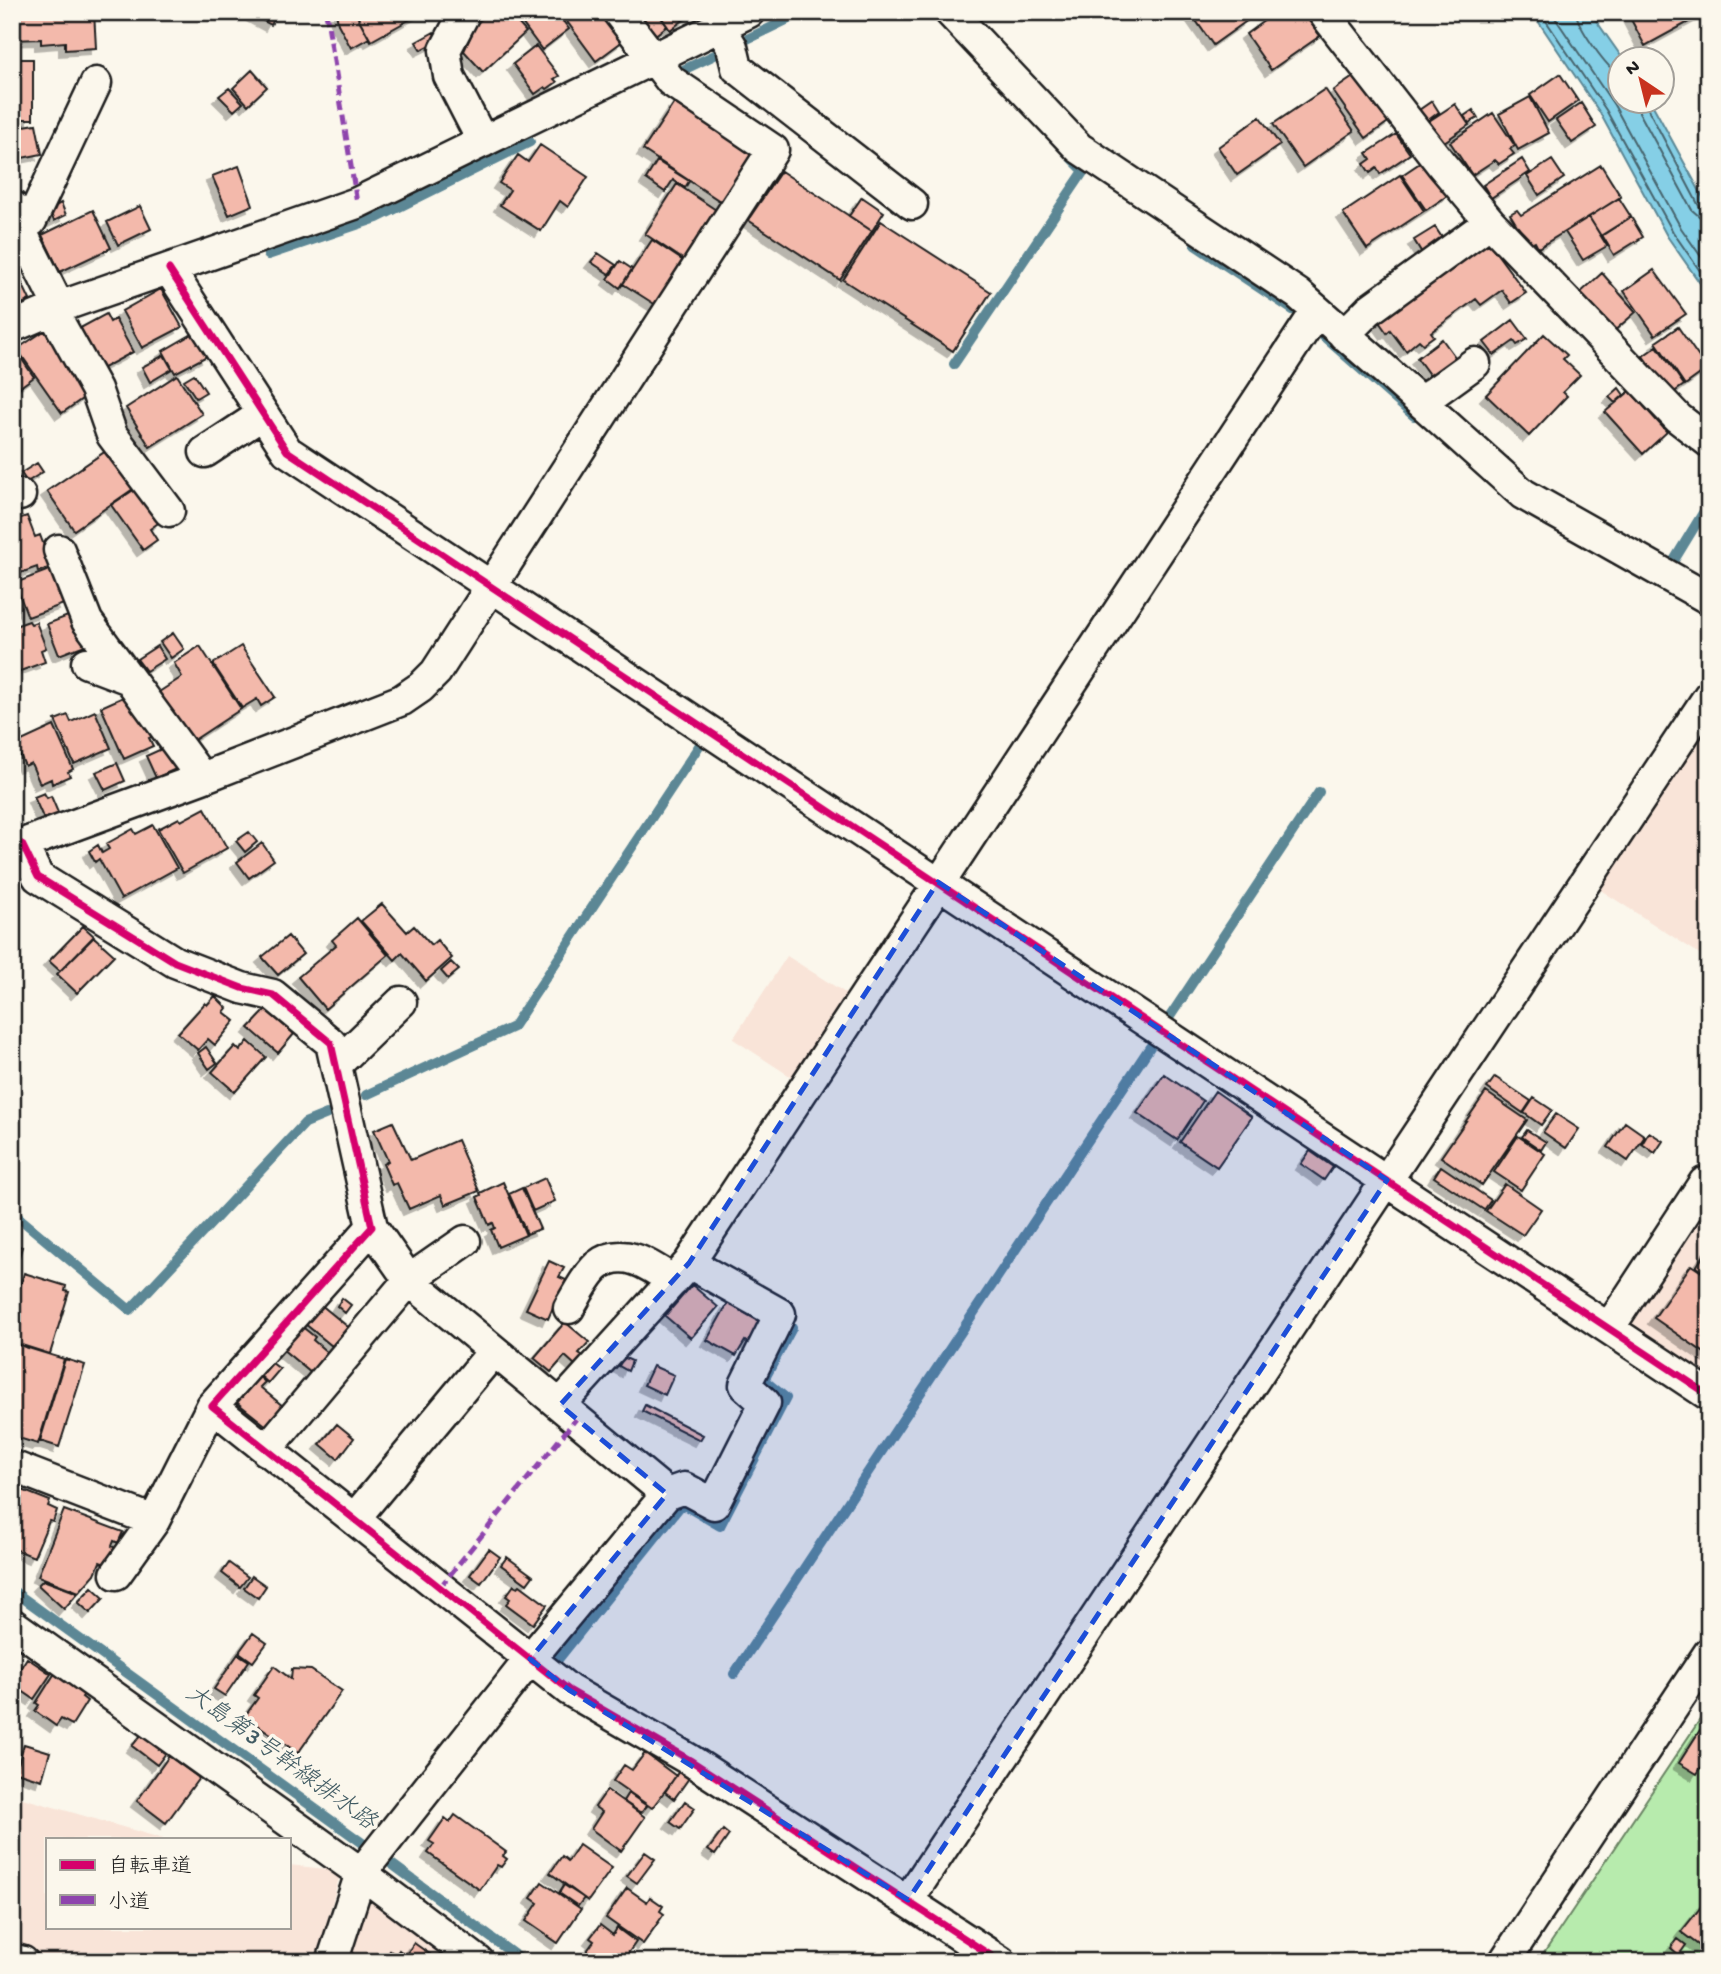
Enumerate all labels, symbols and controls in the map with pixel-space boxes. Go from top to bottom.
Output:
north arrow [1606,46,1676,116]
text: N [1622,56,1645,82]
water label: 大島第3号幹線排水路 [179,1679,383,1839]
legend [46,1838,290,1928]
text: 自転車道 [108,1854,192,1881]
text: 小道 [108,1891,150,1917]

